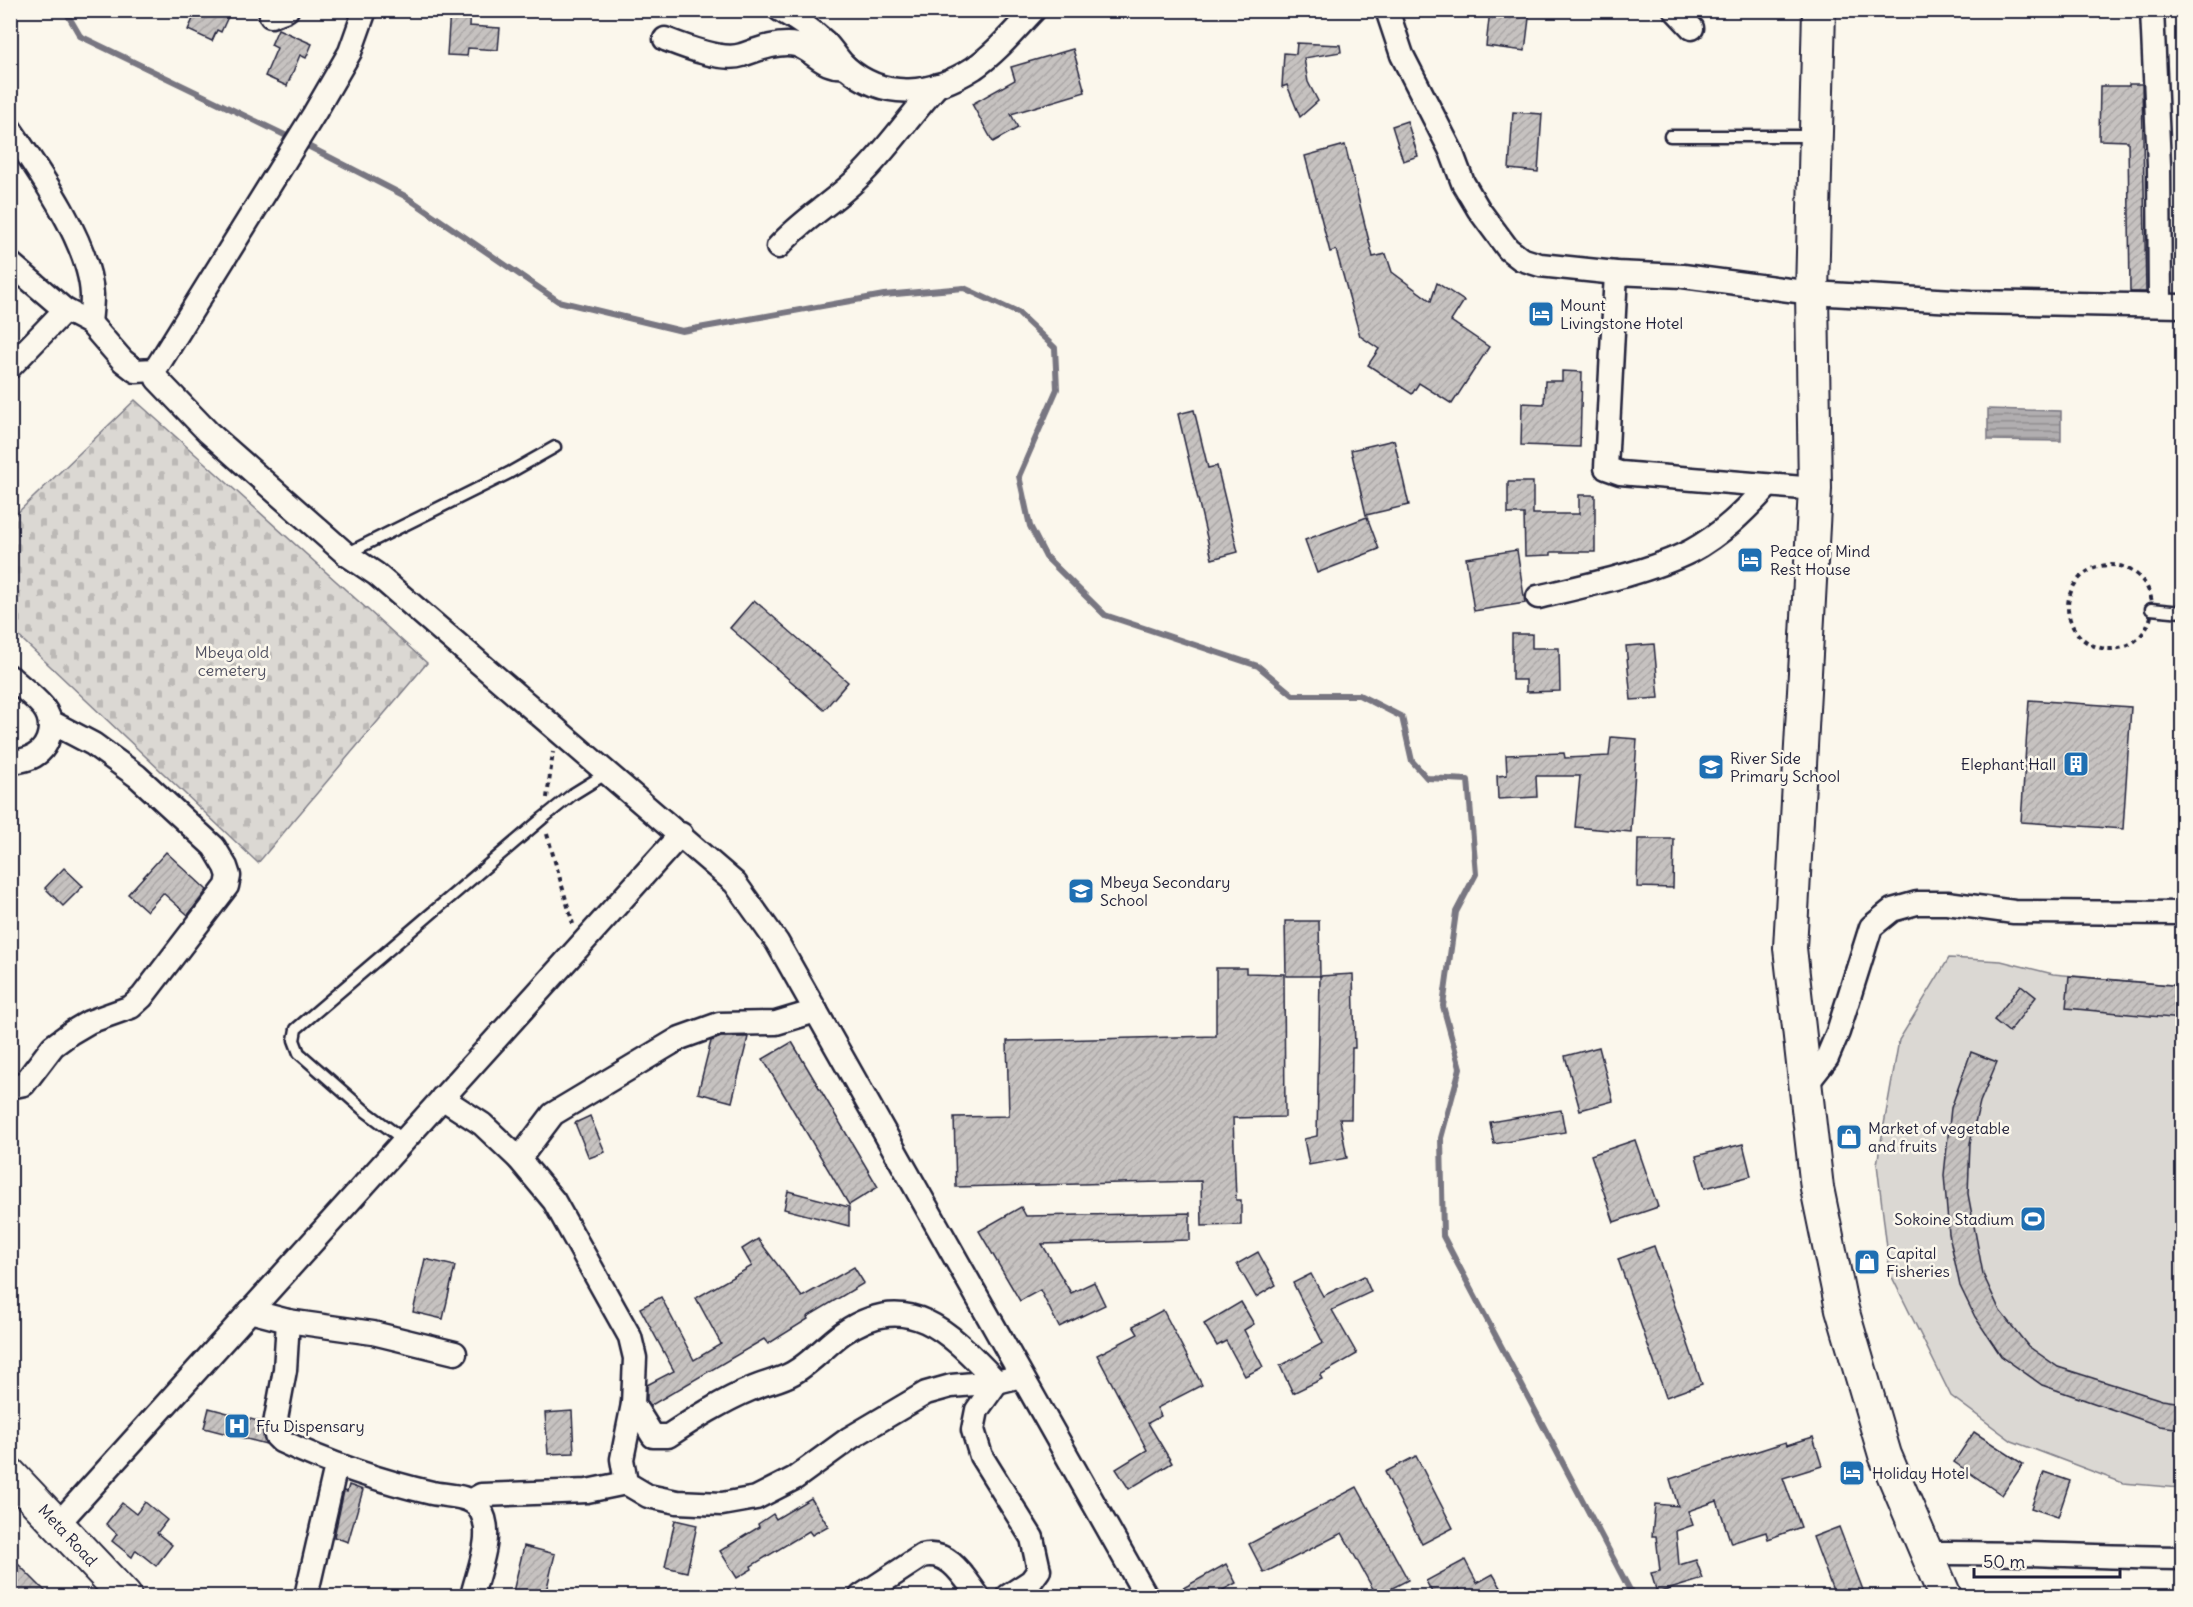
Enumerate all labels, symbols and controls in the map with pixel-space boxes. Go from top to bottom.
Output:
place label: Mount Livingstone Hotel [1560,295,1683,333]
hotel icon: Mount Livingstone Hotel [1526,299,1556,329]
place label: Peace of Mind Rest House [1770,541,1870,579]
hotel icon: Peace of Mind Rest House [1735,545,1765,575]
park label: Mbeya old cemetery [195,642,269,680]
place label: River Side Primary School [1730,748,1840,786]
building icon: Elephant Hall [2061,749,2091,779]
school or university icon: River Side Primary School [1696,752,1726,782]
place label: Elephant Hall [1961,754,2056,774]
place label: Mbeya Secondary School [1100,872,1230,910]
school or university icon: Mbeya Secondary School [1066,876,1096,906]
place label: Market of vegetable and fruits [1868,1118,2010,1156]
shop icon: Market of vegetable and fruits [1834,1122,1864,1152]
sports icon: Sokoine Stadium [2018,1204,2048,1234]
place label: Sokoine Stadium [1894,1209,2014,1229]
place label: Capital Fisheries [1886,1243,1950,1281]
shop icon: Capital Fisheries [1852,1247,1882,1277]
hospital icon: Ffu Dispensary [222,1411,252,1441]
place label: Ffu Dispensary [256,1416,364,1436]
hotel icon: Holiday Hotel [1837,1458,1867,1488]
place label: Holiday Hotel [1872,1463,1969,1483]
street label: Meta Road [34,1500,102,1570]
scale bar [1974,1541,2120,1579]
text: 50 m [1983,1550,2025,1573]

